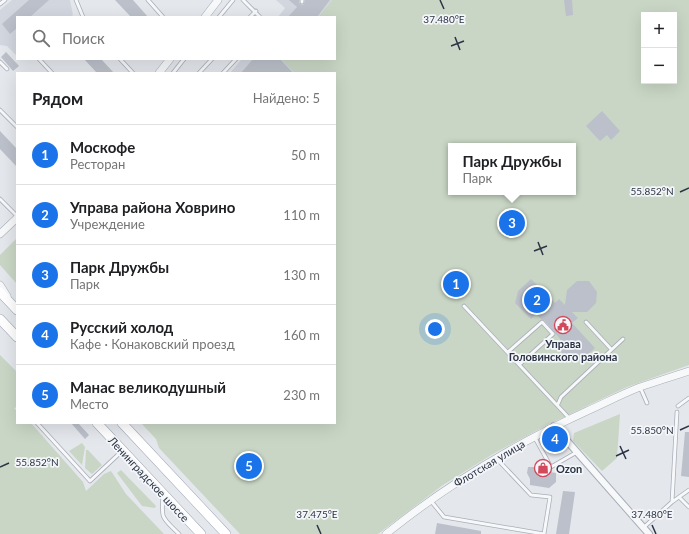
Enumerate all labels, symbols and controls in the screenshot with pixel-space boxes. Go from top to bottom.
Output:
map controls [641,12,677,84]
button: + [641,12,677,48]
text: 37.480°E [423,13,465,25]
search box [16,16,336,60]
icon: search [30,27,52,49]
text: Поиск [62,29,105,47]
button: − [641,48,677,84]
text: Рядом [32,88,83,109]
text: Найдено: 5 [253,90,320,106]
text: Москофе [70,138,135,156]
popup [448,143,576,195]
text: 1 [41,147,49,163]
text: 50 m [291,147,320,163]
text: Парк Дружбы [462,152,562,170]
text: Ресторан [70,156,125,172]
text: Парк [462,170,492,186]
text: 55.852°N [630,185,674,197]
text: Управа района Ховрино [70,198,235,216]
text: 2 [41,207,49,223]
text: 110 m [283,207,320,223]
pin: 3 [499,208,525,238]
text: Учреждение [70,216,145,232]
text: Парк Дружбы [70,258,169,276]
text: 3 [41,267,49,283]
text: 130 m [283,267,320,283]
pin: 1 [443,269,469,299]
text: Парк [70,276,100,292]
pin: 2 [524,285,550,315]
public building icon: Управа Головинского района [553,315,573,335]
text: Русский холод [70,318,173,336]
your location [425,319,445,339]
text: 4 [41,327,49,343]
text: 160 m [283,327,320,343]
text: Кафе · Конаковский проезд [70,336,235,352]
place label: Управа Головинского района [509,337,617,363]
text: Манас великодушный [70,378,226,396]
text: 5 [41,387,49,403]
text: 230 m [283,387,320,403]
text: Место [70,396,109,412]
pin: 4 [542,424,568,454]
text: 55.850°N [630,424,674,436]
street label: Ленинградское шоссе [105,433,192,525]
street label: Флотская улица [451,437,527,489]
pin: 5 [236,451,262,481]
text: 55.852°N [15,456,59,468]
shop icon: Ozon [533,458,553,478]
place label: Ozon [556,462,582,475]
text: 37.475°E [296,508,338,520]
text: 37.480°E [631,508,673,520]

